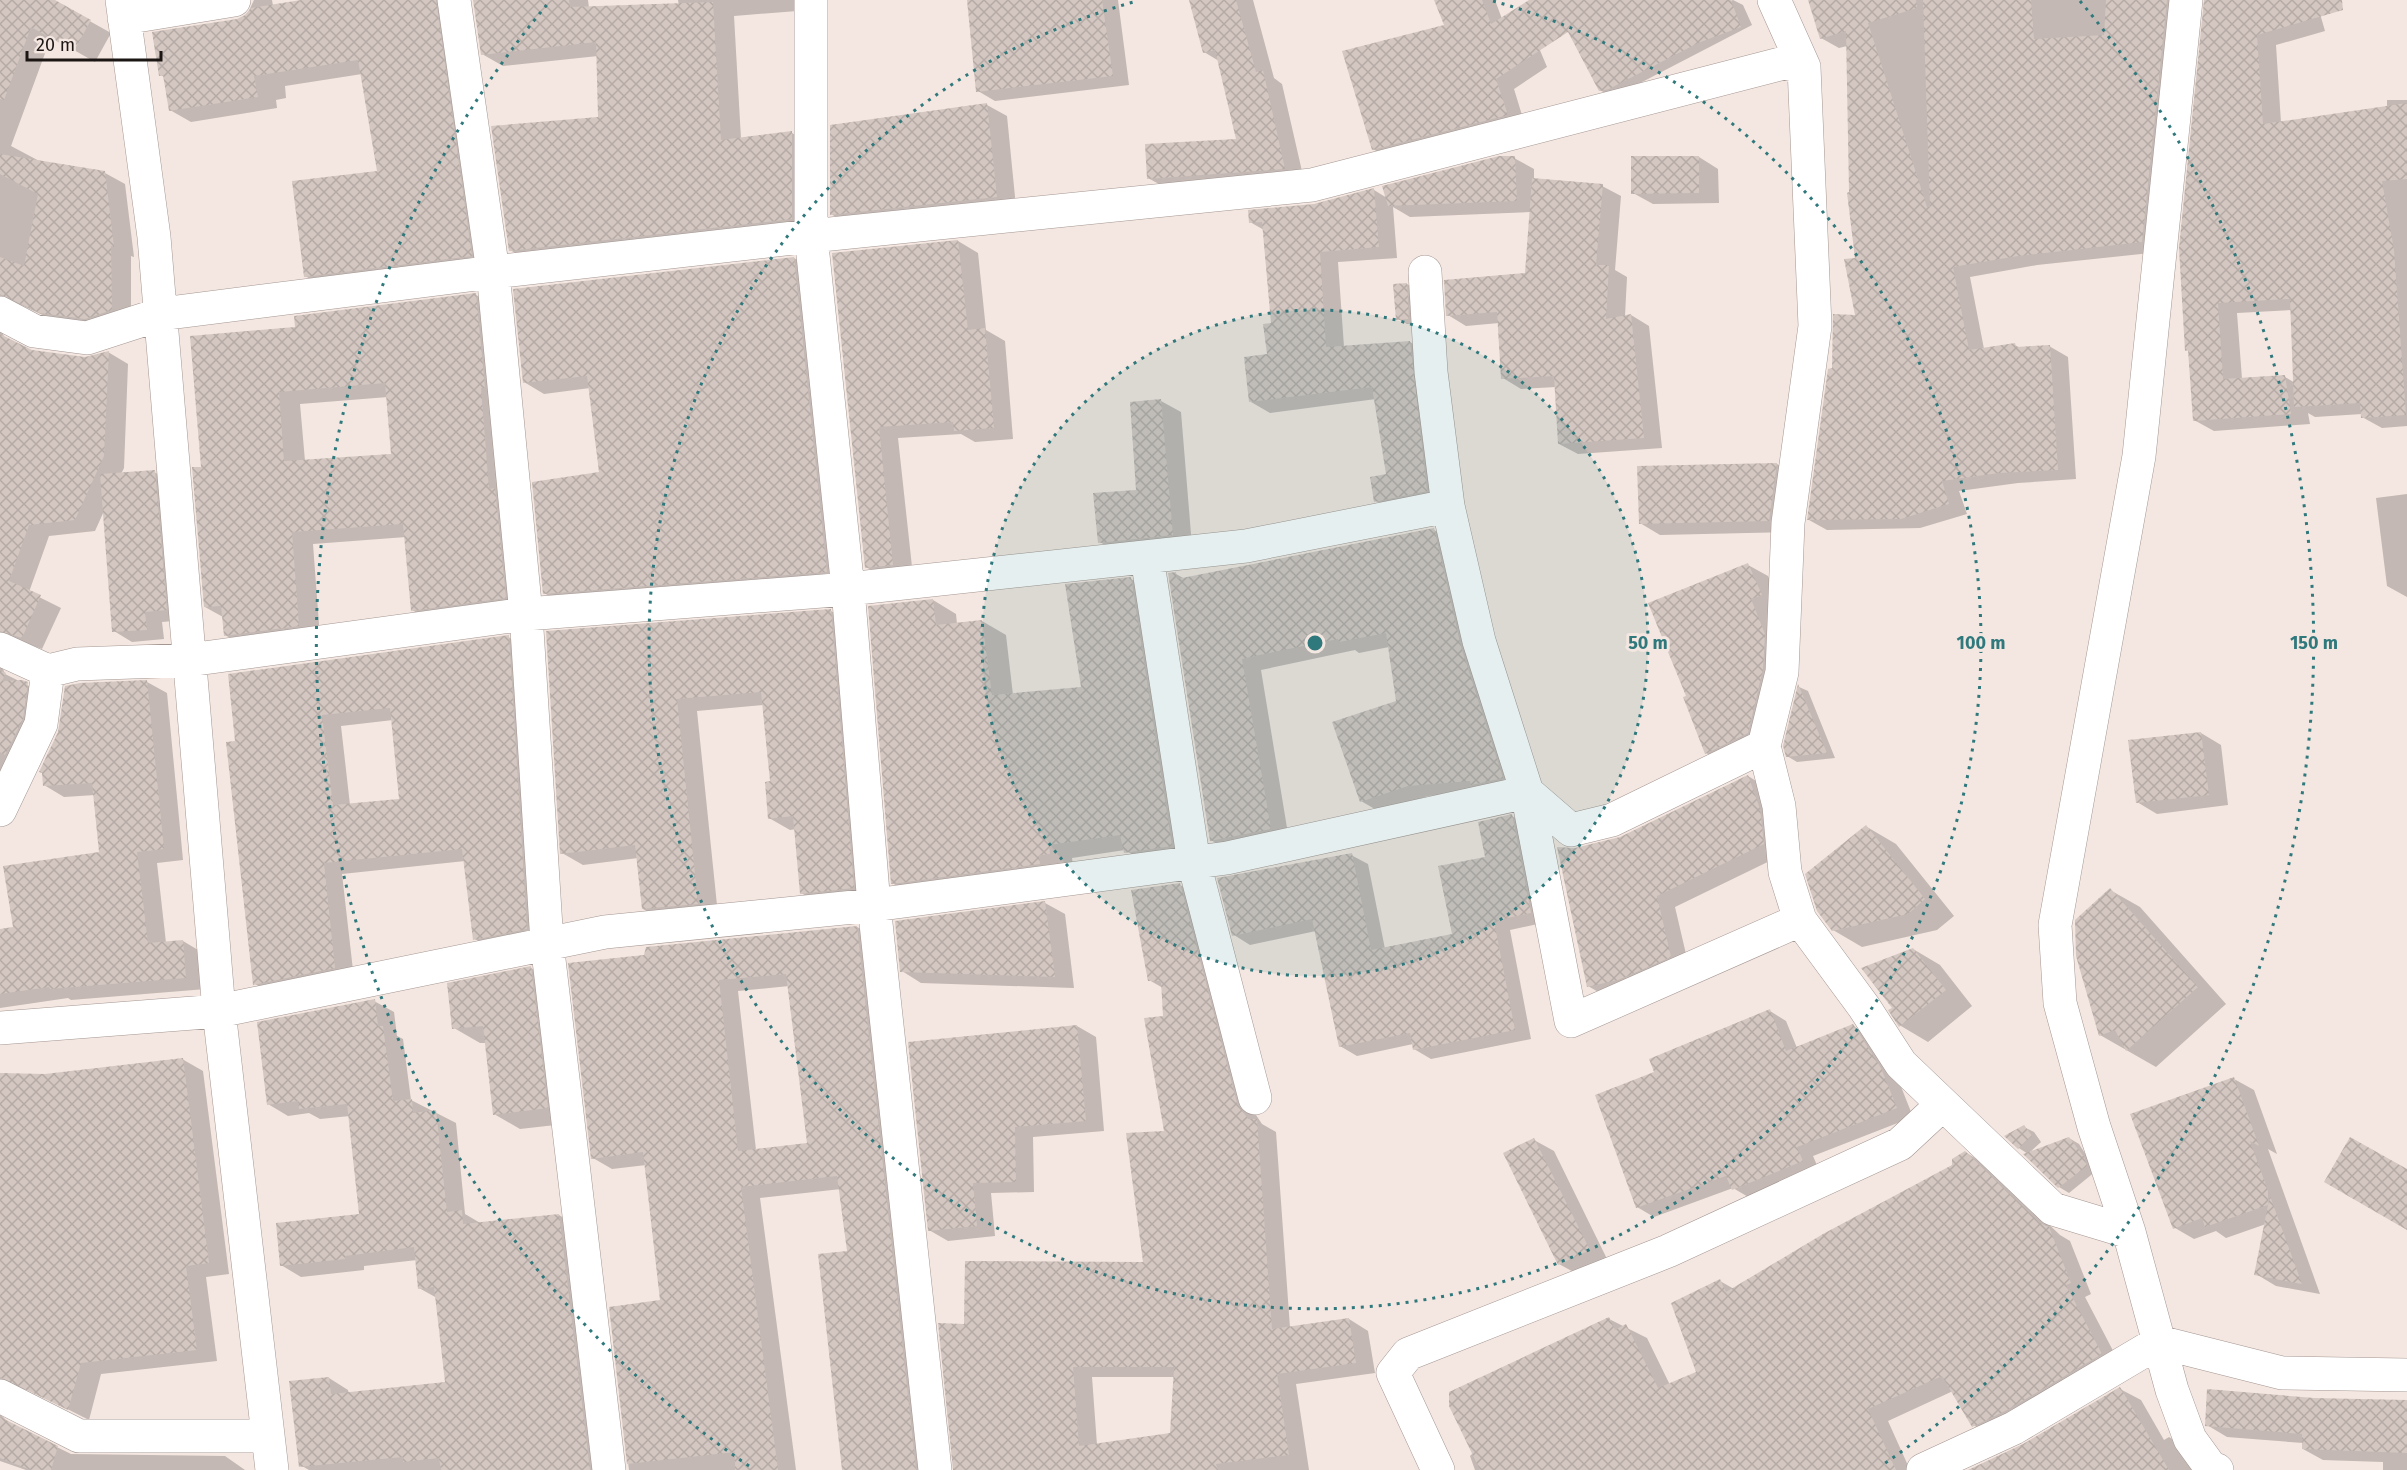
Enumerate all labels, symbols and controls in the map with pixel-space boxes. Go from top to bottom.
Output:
scale bar [27,24,160,62]
text: 20 m [36,34,75,56]
text: 50 m [1628,632,1668,654]
text: 100 m [1957,632,2005,654]
text: 150 m [2290,632,2338,654]
centre of rings [1305,633,1325,653]

